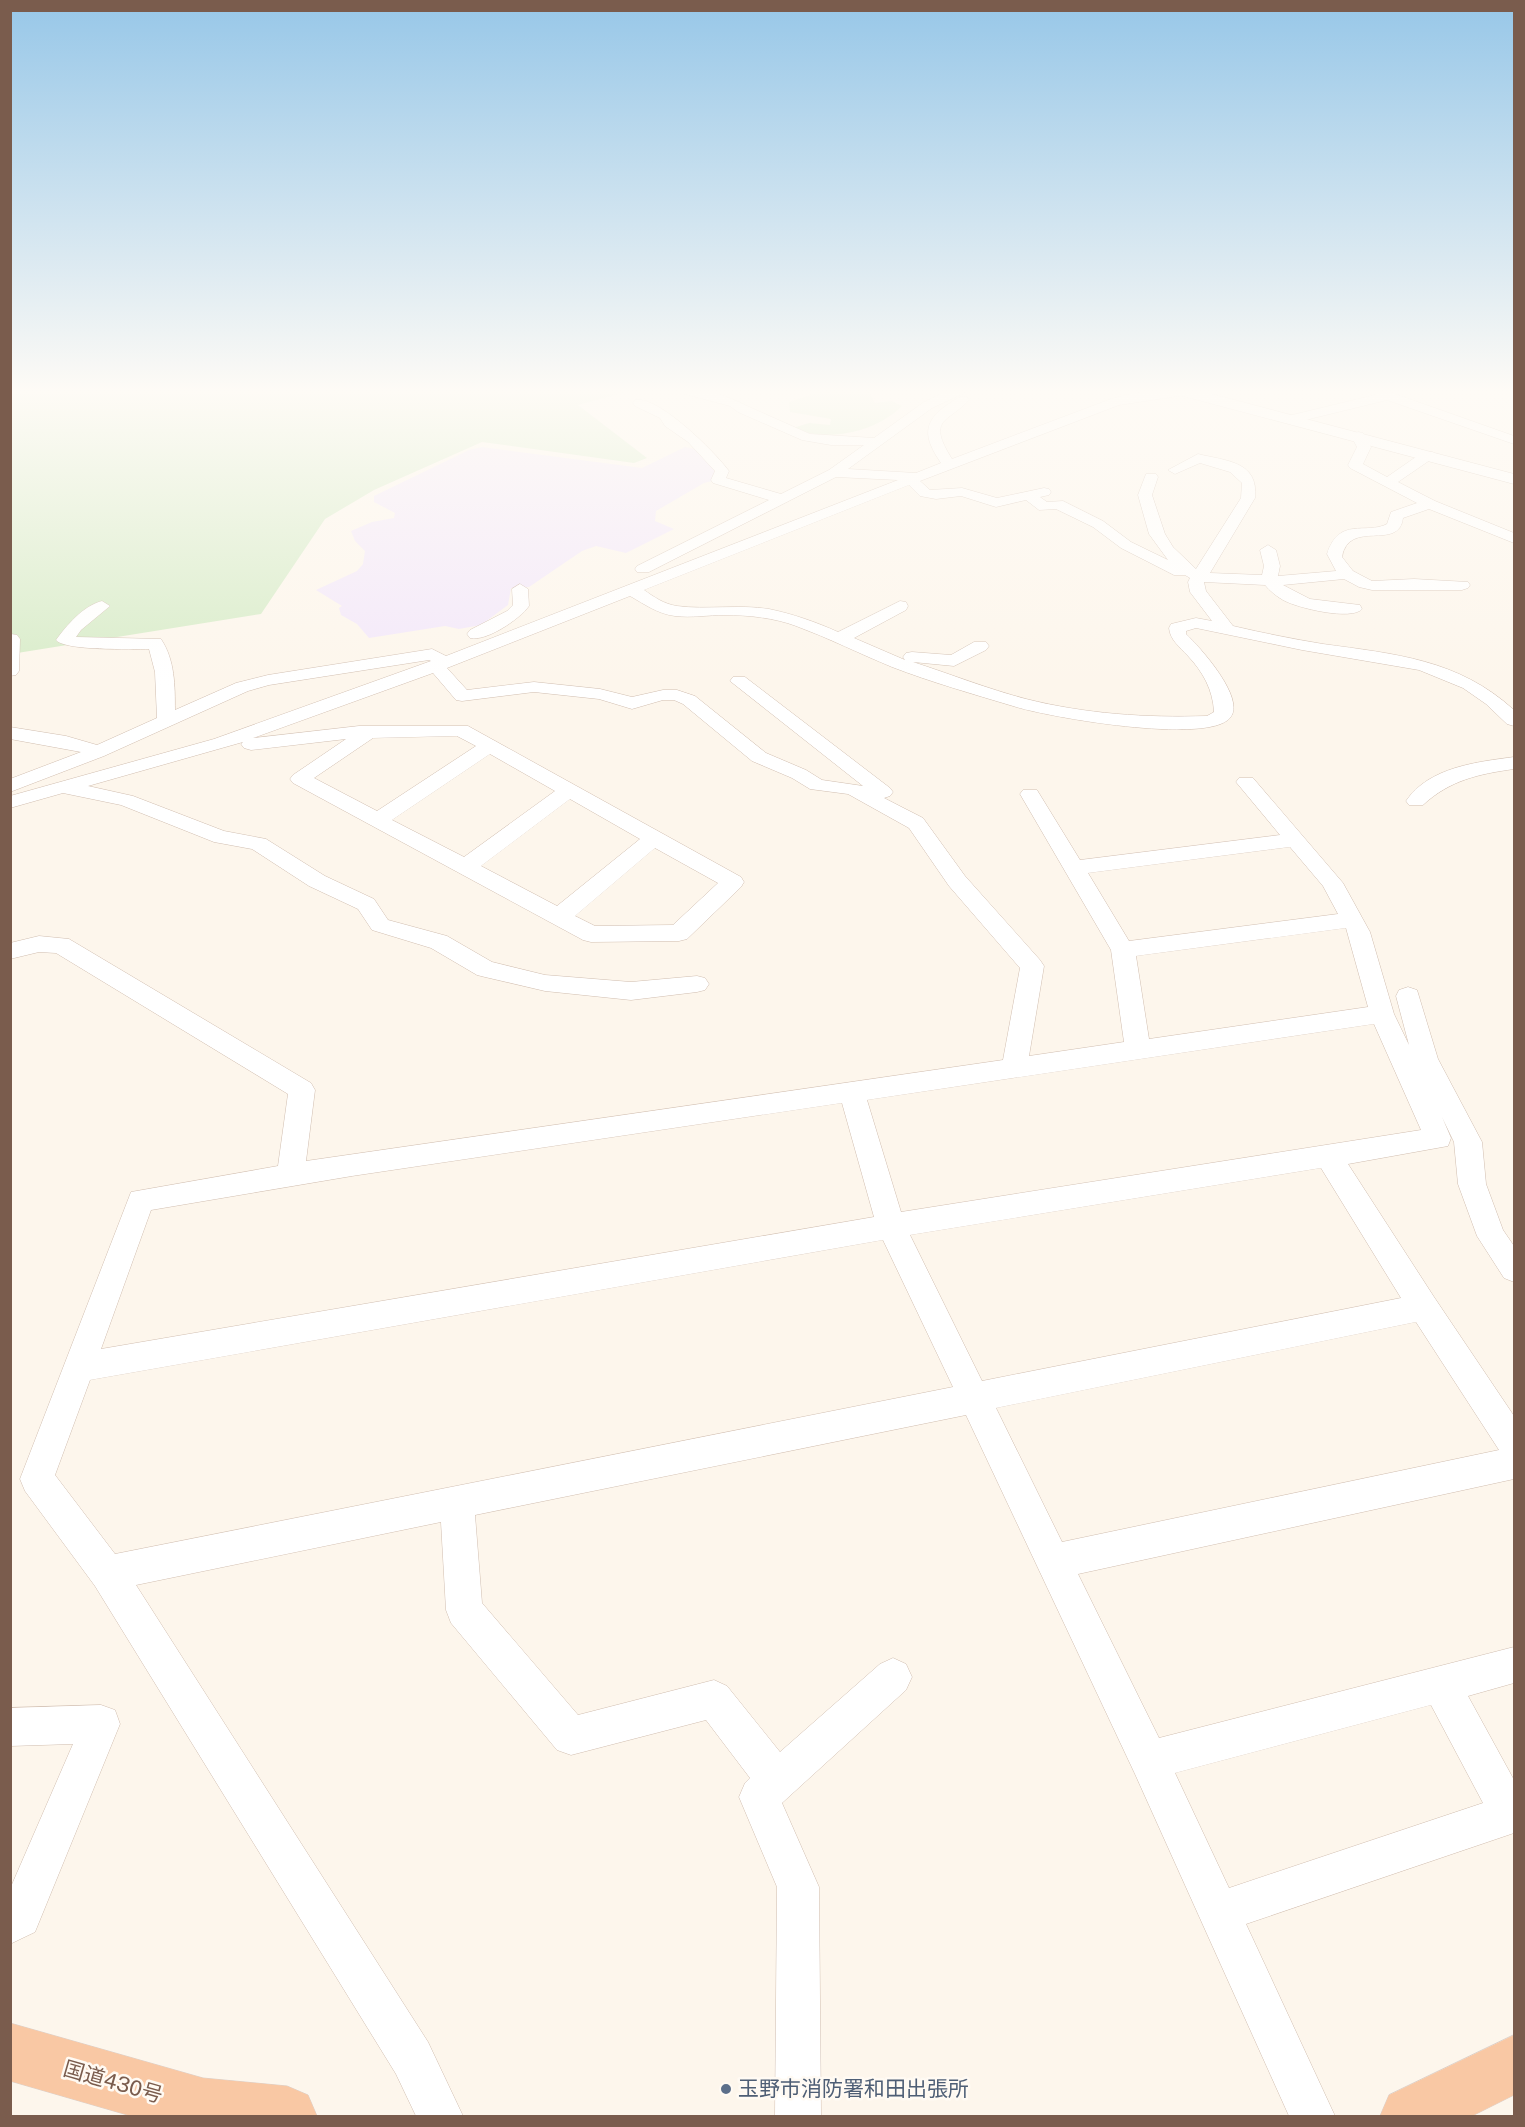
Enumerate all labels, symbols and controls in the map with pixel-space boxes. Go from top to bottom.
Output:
street label: 国道430号 [61,2055,166,2108]
place label: 玉野市消防署和田出張所 [738,2076,969,2101]
marker: 玉野市消防署和田出張所 [719,2082,733,2096]

